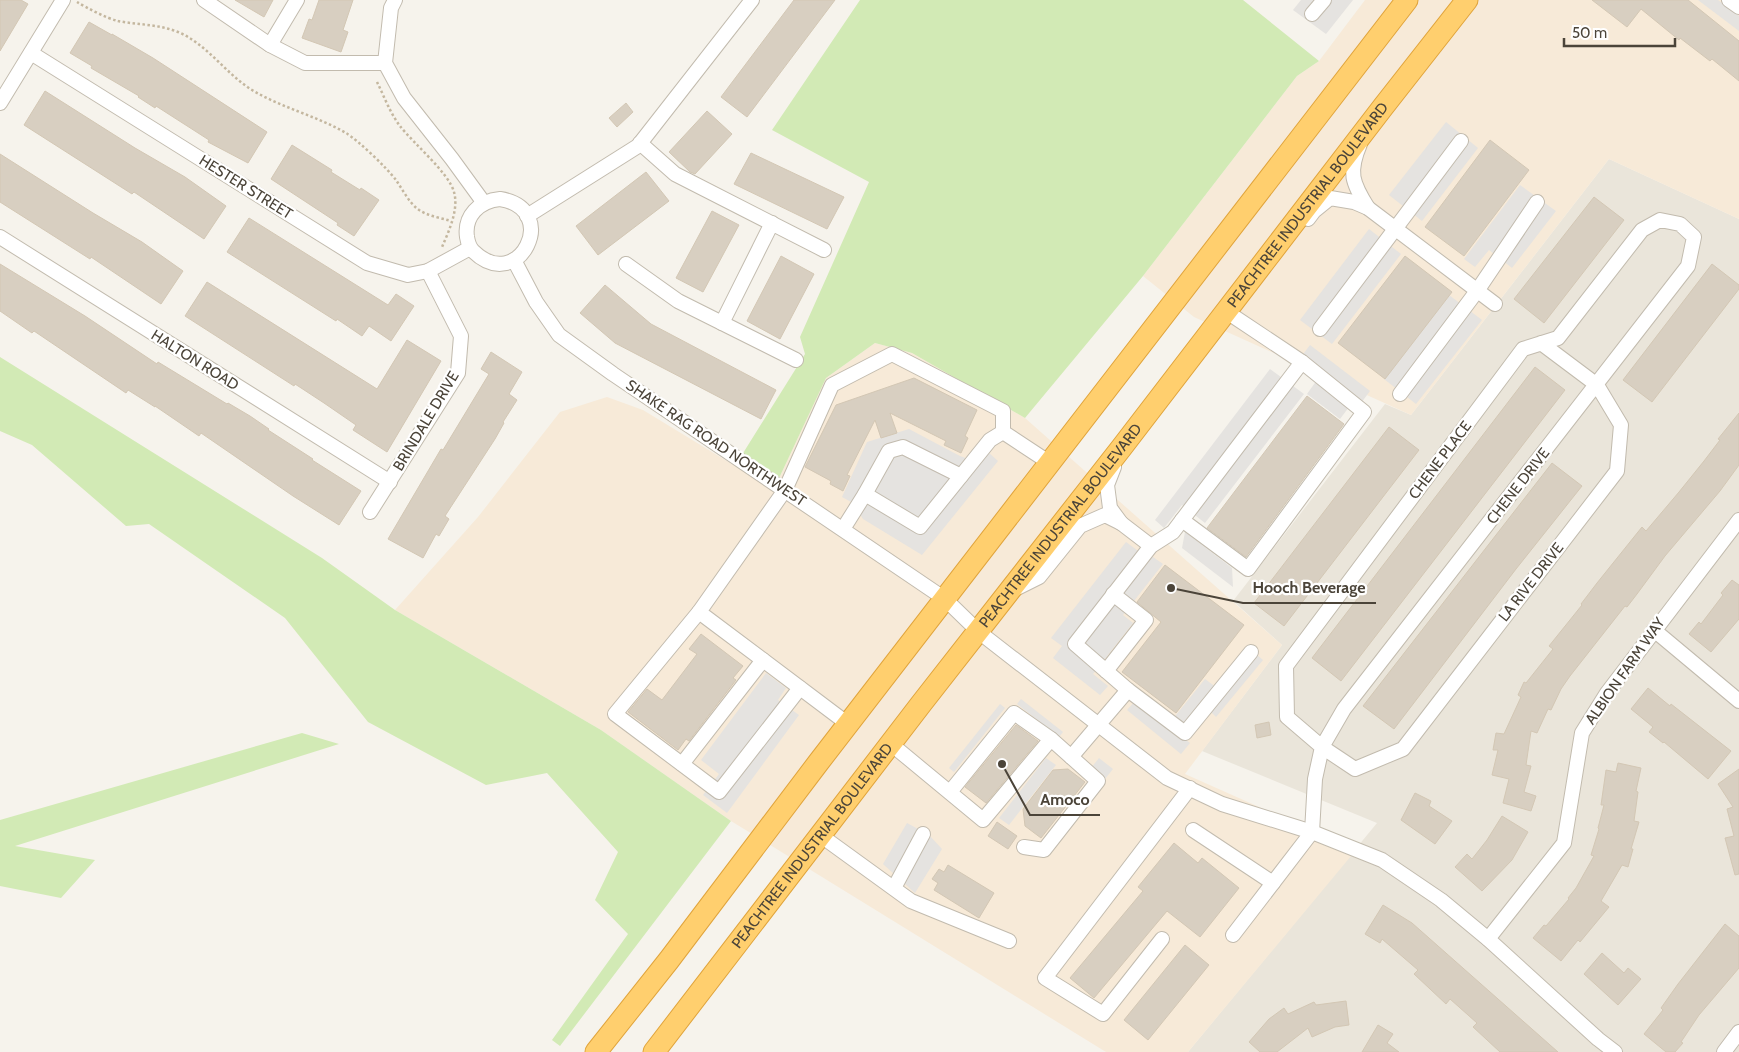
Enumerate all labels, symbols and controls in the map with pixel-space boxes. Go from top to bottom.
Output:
scale bar [1564,15,1675,47]
text: 50 m [1572,24,1607,42]
street label: PEACHTREE INDUSTRIAL BOULEVARD [1223,99,1392,311]
street label: HESTER STREET [196,151,296,223]
street label: HALTON ROAD [148,326,242,394]
street label: BRINDALE DRIVE [389,368,463,474]
street label: SHAKE RAG ROAD NORTHWEST [623,376,809,510]
street label: CHENE PLACE [1405,417,1475,503]
street label: PEACHTREE INDUSTRIAL BOULEVARD [975,420,1146,631]
street label: CHENE DRIVE [1483,444,1553,528]
street label: LA RIVE DRIVE [1495,539,1567,625]
callout: Hooch Beverage [1243,572,1376,603]
text: Hooch Beverage [1253,578,1365,597]
street label: ALBION FARM WAY [1581,614,1669,728]
street label: PEACHTREE INDUSTRIAL BOULEVARD [728,740,897,952]
callout: Amoco [1030,784,1100,815]
text: Amoco [1040,790,1090,809]

